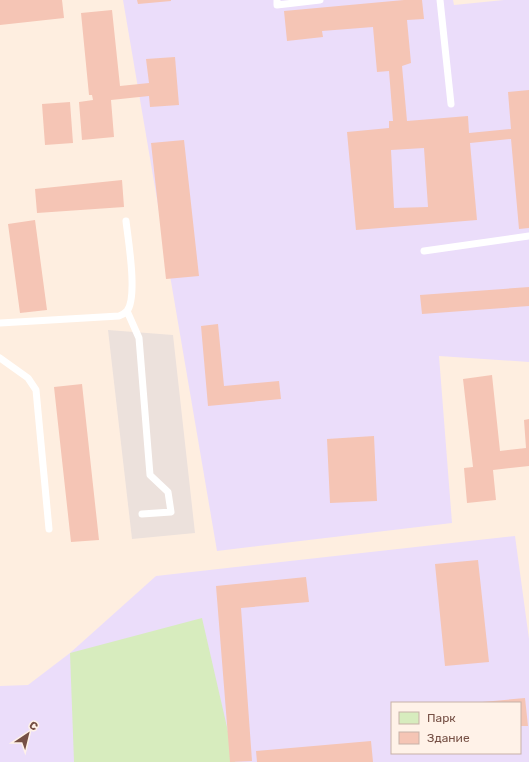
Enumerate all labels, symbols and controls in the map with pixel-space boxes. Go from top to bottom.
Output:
legend [391,702,521,754]
text: Парк [427,711,456,725]
north arrow [8,714,48,754]
text: С [27,719,41,734]
text: Здание [427,731,470,745]

